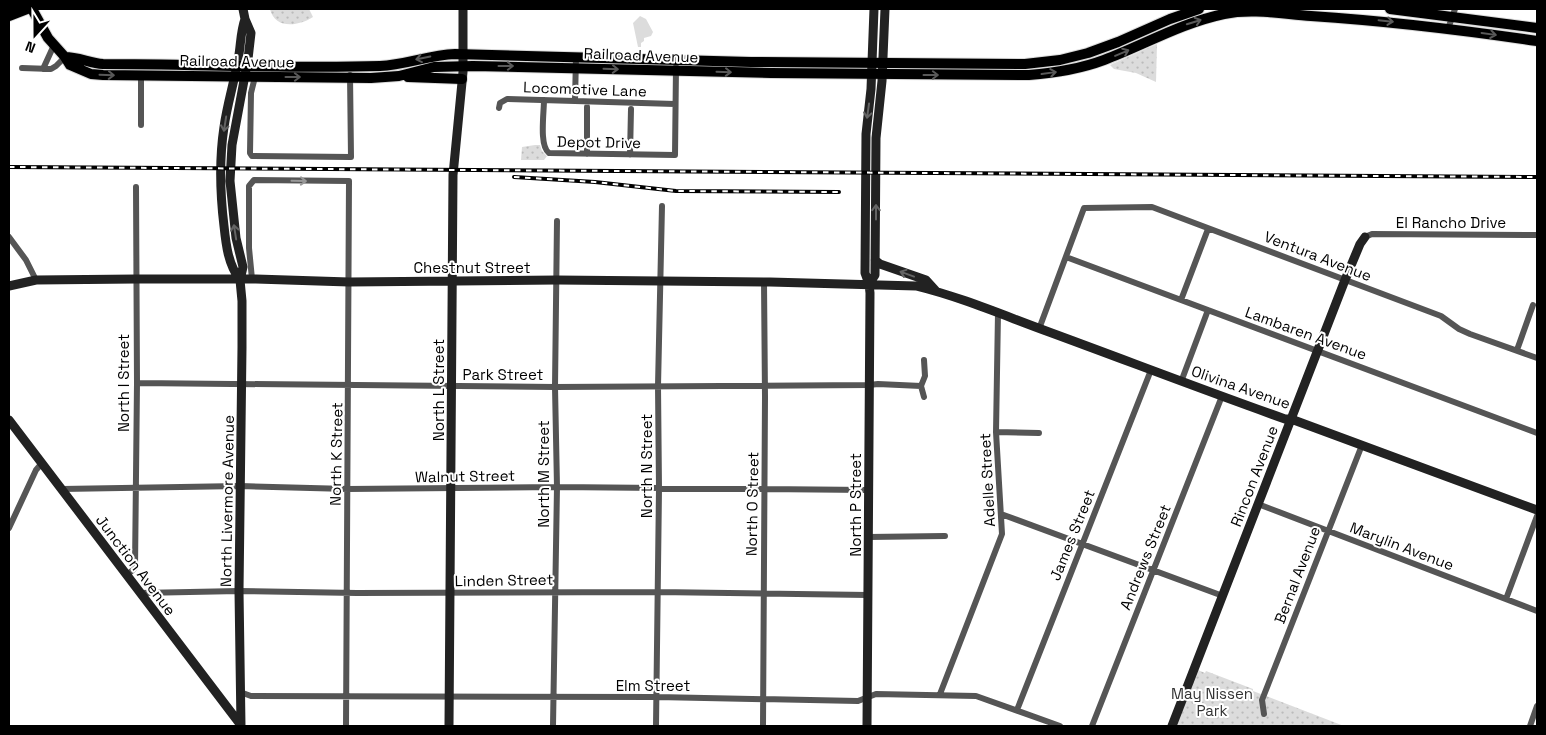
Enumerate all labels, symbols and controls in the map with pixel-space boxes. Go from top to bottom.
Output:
north arrow [10,10,60,60]
one-way arrow [1377,16,1393,26]
one-way arrow [1186,17,1202,27]
one-way arrow [1481,30,1497,40]
text: N [23,37,38,57]
street label: Railroad Avenue [583,44,699,67]
one-way arrow [1114,47,1129,57]
street label: Railroad Avenue [179,50,295,72]
one-way arrow [415,54,431,63]
one-way arrow [497,61,513,71]
one-way arrow [603,64,619,73]
one-way arrow [716,68,732,77]
one-way arrow [1041,68,1057,78]
one-way arrow [98,70,115,80]
one-way arrow [923,70,939,80]
one-way arrow [284,72,300,82]
street label: Locomotive Lane [523,77,647,101]
one-way arrow [863,103,873,119]
one-way arrow [219,116,229,132]
street label: Depot Drive [557,132,641,152]
one-way arrow [291,176,307,186]
one-way arrow [871,204,881,220]
street label: El Rancho Drive [1396,213,1506,232]
one-way arrow [230,225,240,241]
street label: Ventura Avenue [1262,227,1374,285]
street label: Chestnut Street [413,258,531,277]
one-way arrow [899,268,915,278]
street label: Lambaren Avenue [1243,302,1370,364]
street label: North I Street [114,334,133,432]
street label: North L Street [429,339,448,441]
street label: Olivina Avenue [1189,361,1293,413]
street label: Park Street [463,365,544,384]
street label: North K Street [326,402,346,506]
street label: North N Street [637,414,656,518]
street label: North Livermore Avenue [216,415,238,587]
street label: North M Street [534,420,553,528]
street label: Rincon Avenue [1226,423,1282,529]
street label: Adelle Street [975,433,999,527]
street label: North O Street [742,451,762,556]
street label: North P Street [846,453,865,557]
street label: Walnut Street [415,466,515,486]
street label: James Street [1045,487,1099,583]
street label: Andrews Street [1115,501,1175,612]
street label: Junction Avenue [92,511,180,619]
street label: Marylin Avenue [1347,517,1457,575]
street label: Bernal Avenue [1270,524,1324,626]
street label: Linden Street [455,570,553,590]
street label: Elm Street [616,676,690,695]
park label: May Nissen Park [1171,684,1253,720]

